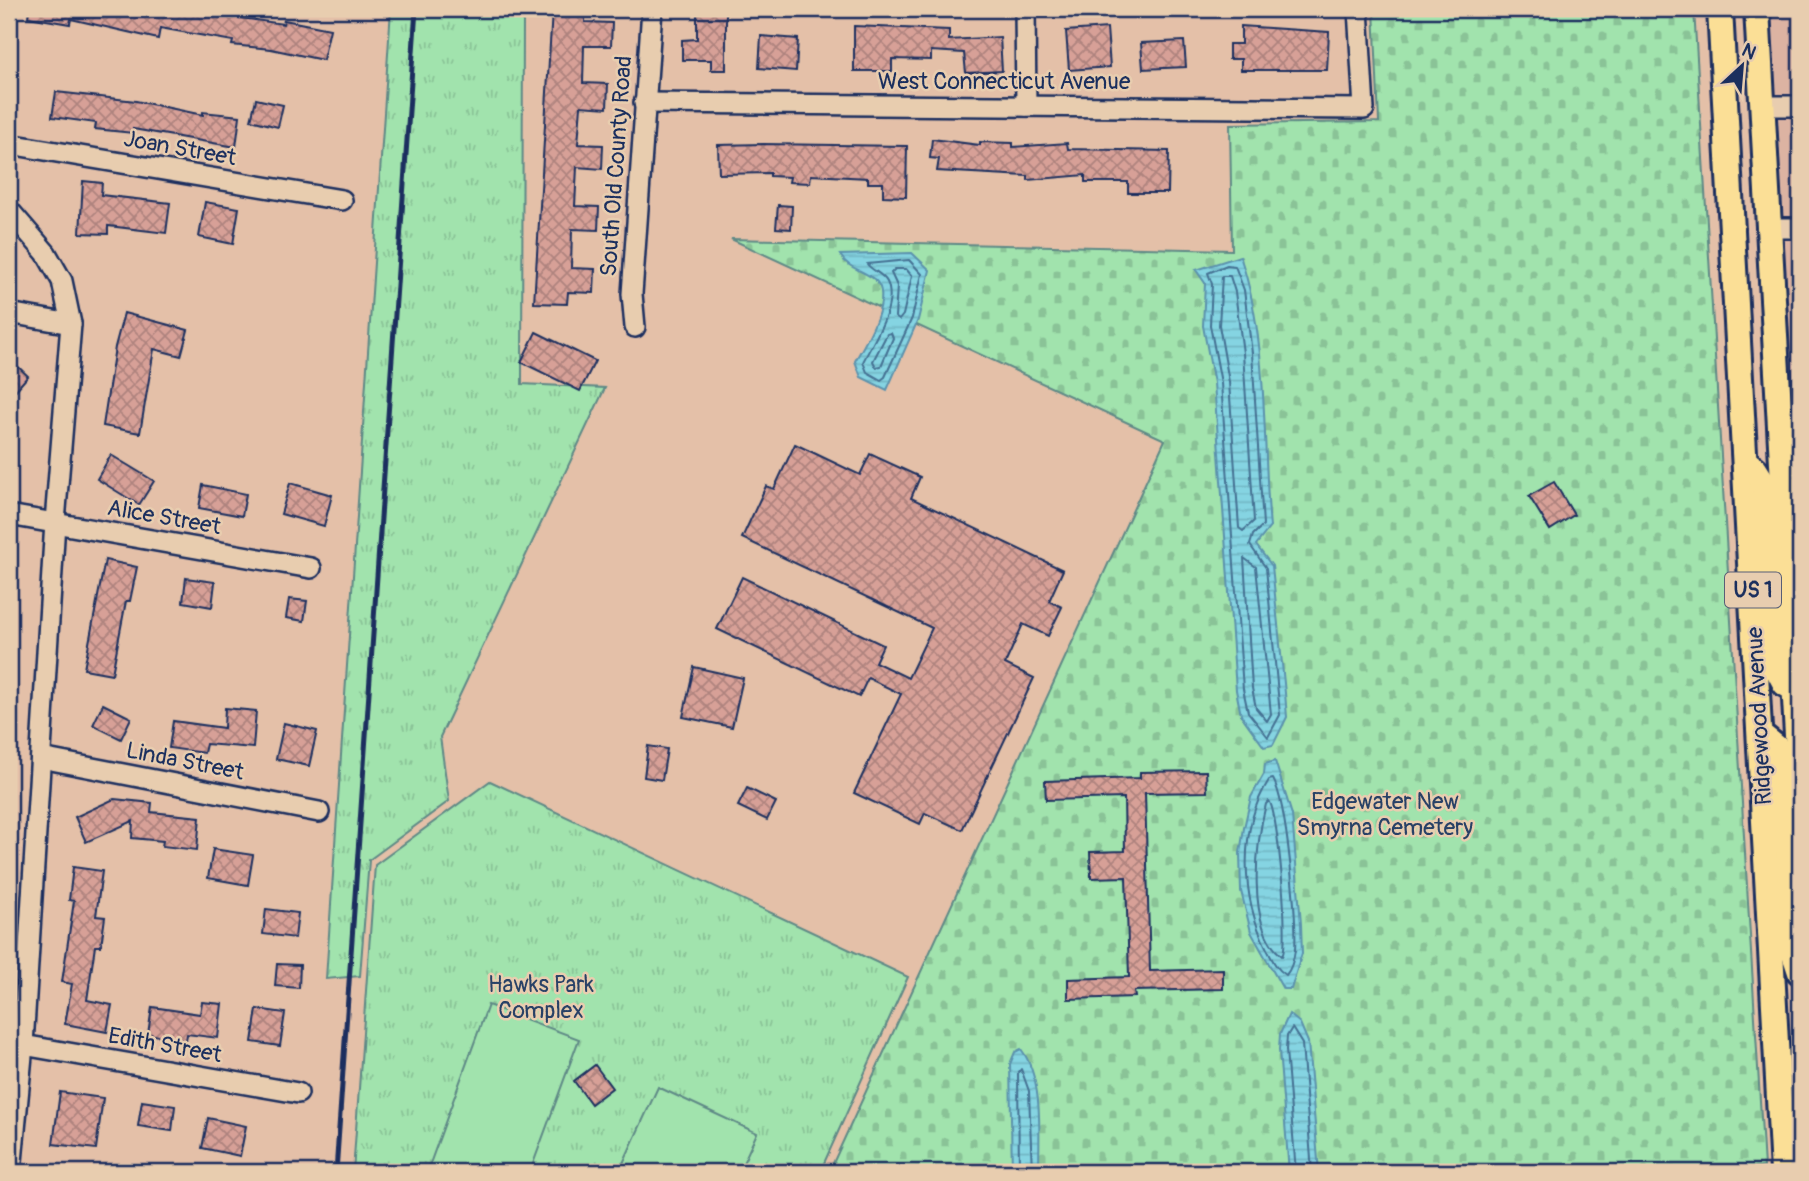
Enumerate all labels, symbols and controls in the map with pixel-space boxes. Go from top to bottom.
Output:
north arrow [1708,32,1778,102]
text: N [1738,38,1760,65]
street label: South Old County Road [594,55,638,277]
street label: West Connecticut Avenue [878,67,1131,96]
street label: Joan Street [121,124,239,172]
street label: Alice Street [105,493,224,541]
road number: US 1 [1725,572,1781,608]
street label: Ridgewood Avenue [1740,625,1778,806]
street label: Linda Street [124,735,247,787]
park label: Edgewater New Smyrna Cemetery [1297,787,1473,842]
park label: Hawks Park Complex [488,970,594,1025]
street label: Edith Street [106,1021,225,1069]

